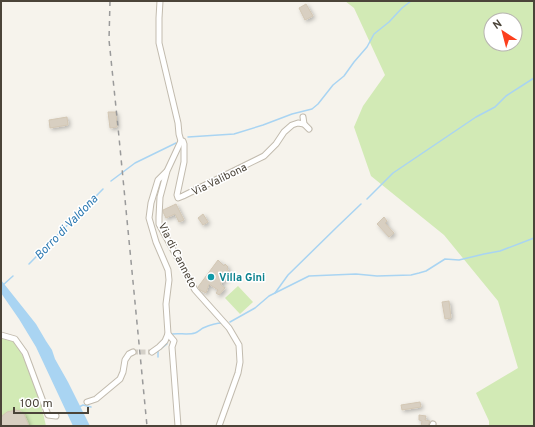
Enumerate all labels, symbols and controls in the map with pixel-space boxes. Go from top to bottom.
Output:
north arrow [483,12,523,52]
text: N [490,17,505,33]
street label: Via Valibona [189,160,250,199]
water label: Borro di Valdona [32,191,102,264]
street label: Via di Canneto [155,220,200,291]
place label: Villa Gini [219,271,265,285]
marker: Villa Gini [206,272,216,282]
scale bar [14,389,88,415]
text: 100 m [20,396,53,412]

